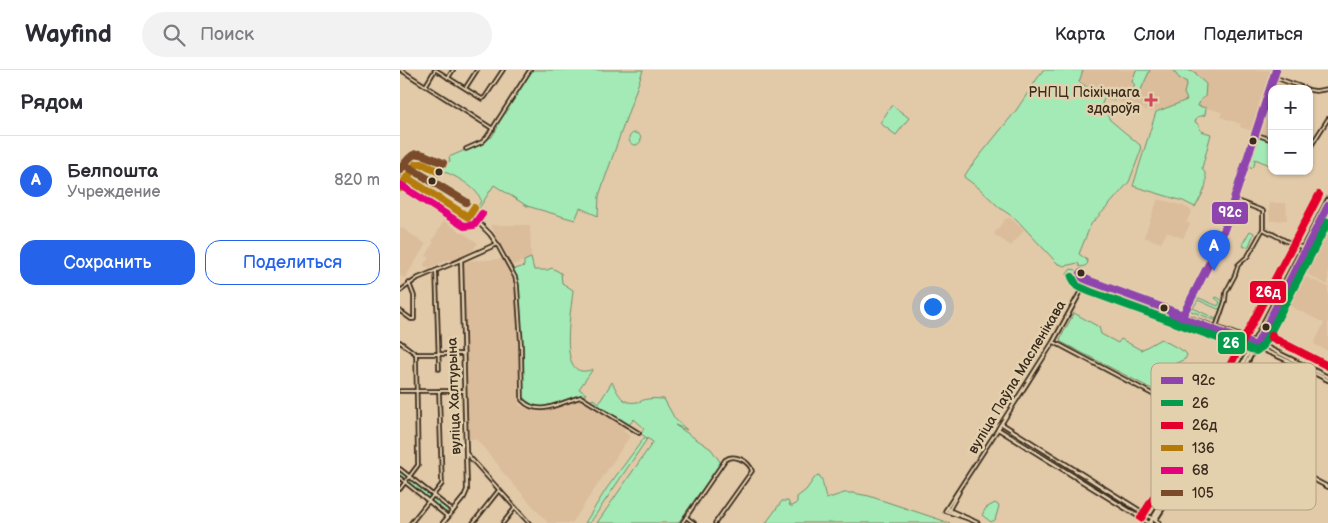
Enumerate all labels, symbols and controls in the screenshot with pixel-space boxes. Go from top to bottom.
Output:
search box [142,12,492,57]
text: Wayfind [25,20,112,49]
icon: search [160,21,188,49]
text: Поиск [200,23,254,46]
text: Карта [1055,24,1105,45]
text: Слои [1133,24,1175,45]
text: Поделиться [1203,24,1303,45]
place label: РНПЦ Псіхічнага здароўя [1028,84,1141,117]
map controls [1268,85,1313,175]
button: + [1268,85,1313,130]
text: Рядом [20,90,83,115]
marker: РНПЦ Псіхічнага здароўя [1144,93,1158,107]
button: − [1268,130,1313,175]
unlabelled marker [1248,136,1258,146]
text: Белпошта [67,160,158,183]
unlabelled marker [434,167,444,177]
text: A [31,171,41,190]
text: 820 m [334,171,380,190]
unlabelled marker [427,176,437,186]
text: Учреждение [67,183,160,202]
line badge: 92с [1211,201,1249,225]
text: 92с [1218,204,1242,221]
pin: A [1198,230,1230,271]
button: Сохранить [20,240,195,285]
button: Поделиться [205,240,380,285]
unlabelled marker [1076,268,1086,278]
line badge: 26д [1249,280,1287,304]
text: 26д [1255,284,1281,301]
your location [920,294,946,320]
street label: вуліца Паўла Масленікава [964,297,1070,457]
unlabelled marker [1159,303,1169,313]
unlabelled marker [1261,322,1271,332]
line badge: 26 [1217,331,1246,355]
text: 26 [1223,335,1239,352]
street label: вуліца Халтурына [443,336,465,455]
legend [1151,363,1316,510]
text: 92с [1192,372,1215,389]
text: 26 [1192,395,1209,412]
text: 26д [1192,417,1218,434]
text: 136 [1192,440,1215,457]
text: 68 [1192,462,1209,479]
text: 105 [1192,485,1214,502]

